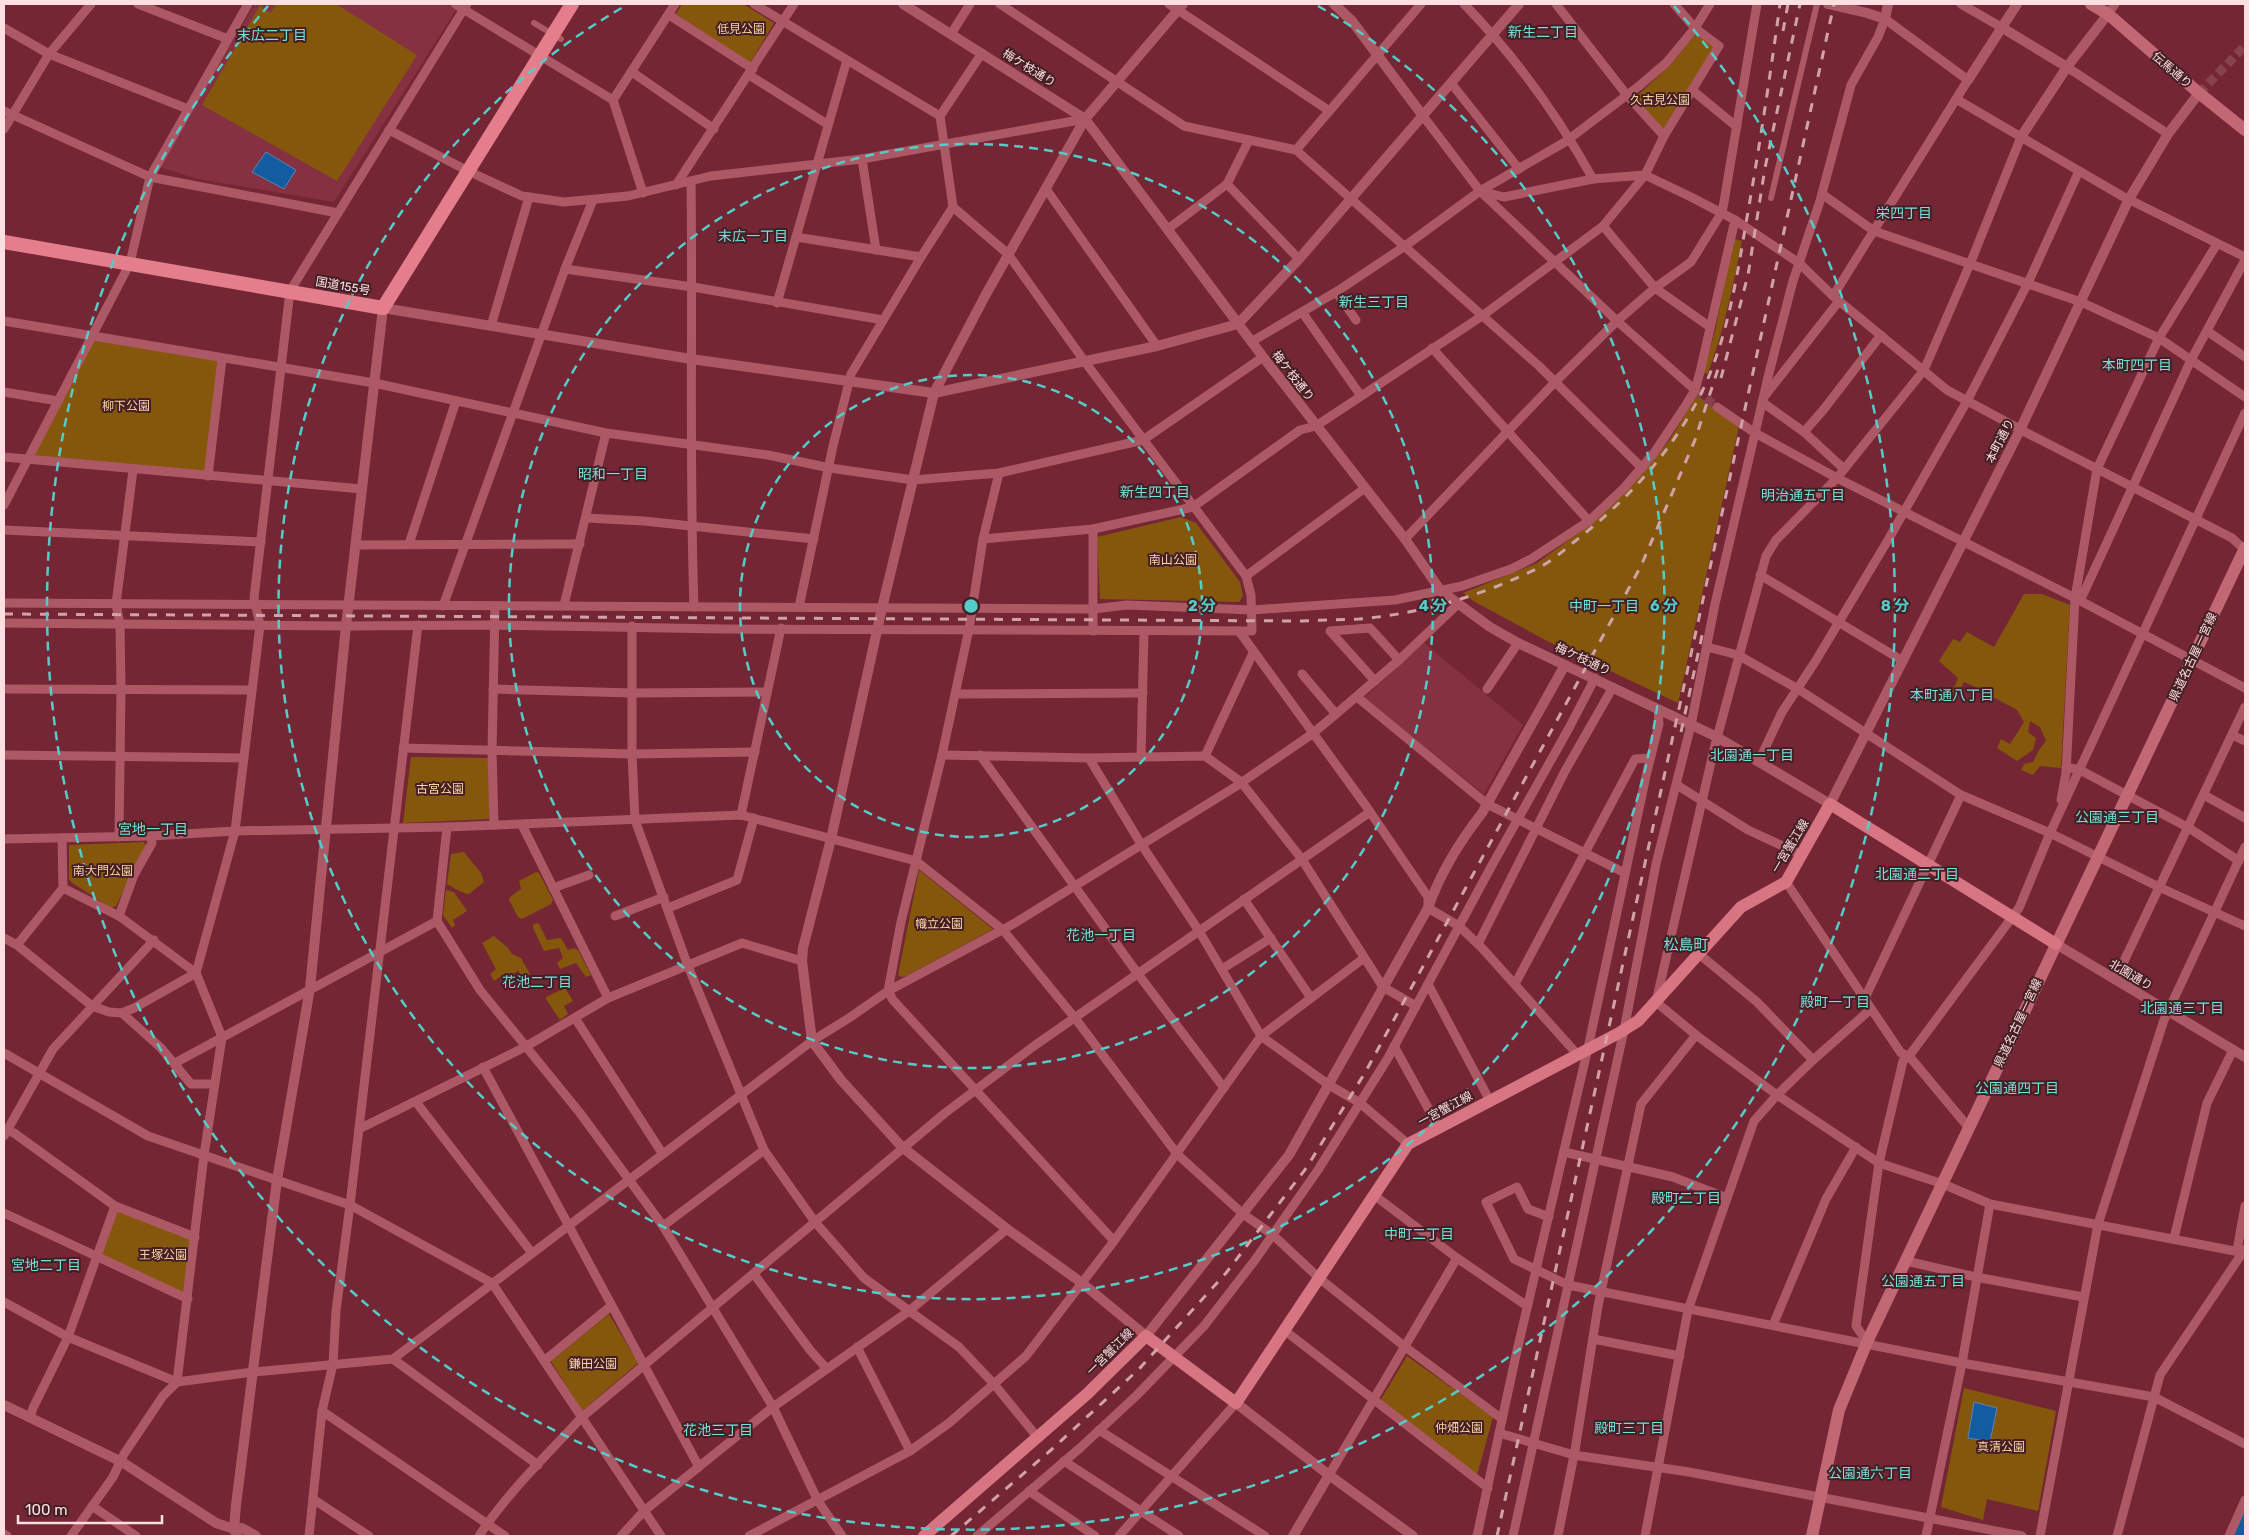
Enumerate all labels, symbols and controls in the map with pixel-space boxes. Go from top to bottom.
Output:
park label: 低見公園 [717,22,765,36]
district label: 新生二丁目 [1508,24,1578,41]
district label: 末広二丁目 [237,27,307,44]
street label: 梅ケ枝通り [1000,46,1058,90]
street label: 伝馬通り [2149,49,2195,91]
park label: 久古見公園 [1630,93,1690,107]
district label: 栄四丁目 [1876,205,1932,222]
district label: 末広一丁目 [718,228,788,245]
street label: 国道155号 [315,274,371,298]
district label: 新生三丁目 [1339,294,1409,311]
street label: 梅ケ枝通り [1269,348,1317,404]
district label: 本町四丁目 [2102,357,2172,374]
park label: 柳下公園 [102,399,150,413]
street label: 本町通り [1983,416,2017,466]
district label: 昭和一丁目 [578,466,648,483]
district label: 新生四丁目 [1120,484,1190,501]
district label: 明治通五丁目 [1761,487,1845,504]
park label: 南山公園 [1149,553,1197,567]
centre of rings [962,597,980,615]
text: 2 分 [1188,597,1216,615]
text: 4 分 [1419,597,1447,615]
text: 6 分 [1650,597,1678,615]
text: 8 分 [1881,597,1909,615]
district label: 中町一丁目 [1569,598,1639,615]
street label: 県道名古屋一宮線 [2166,611,2220,703]
street label: 梅ケ枝通り [1553,640,1613,678]
district label: 本町通八丁目 [1910,687,1994,704]
district label: 北園通一丁目 [1710,747,1794,764]
park label: 古宮公園 [416,782,464,796]
district label: 公園通三丁目 [2075,809,2159,826]
street label: 一宮蟹江線 [1769,817,1811,875]
district label: 宮地一丁目 [118,821,188,838]
park label: 南大門公園 [73,864,133,878]
district label: 北園通二丁目 [1875,866,1959,883]
park label: 幟立公園 [915,917,963,931]
district label: 花池一丁目 [1066,927,1136,944]
district label: 松島町 [1663,936,1709,954]
street label: 北園通り [2107,957,2155,993]
district label: 花池二丁目 [502,974,572,991]
street label: 県道名古屋一宮線 [1991,977,2045,1069]
district label: 殿町一丁目 [1800,994,1870,1011]
district label: 北園通三丁目 [2140,1000,2224,1017]
district label: 公園通四丁目 [1975,1080,2059,1097]
street label: 一宮蟹江線 [1415,1089,1475,1129]
district label: 殿町二丁目 [1651,1190,1721,1207]
district label: 中町二丁目 [1384,1226,1454,1243]
park label: 王塚公園 [139,1248,187,1262]
district label: 宮地二丁目 [11,1257,81,1274]
district label: 公園通五丁目 [1881,1273,1965,1290]
street label: 一宮蟹江線 [1084,1326,1136,1378]
park label: 鎌田公園 [569,1357,617,1371]
district label: 殿町三丁目 [1594,1420,1664,1437]
park label: 仲畑公園 [1435,1421,1483,1435]
district label: 花池三丁目 [683,1422,753,1439]
park label: 真清公園 [1977,1440,2025,1454]
district label: 公園通六丁目 [1828,1465,1912,1482]
scale bar [18,1492,161,1524]
text: 100 m [25,1501,67,1519]

